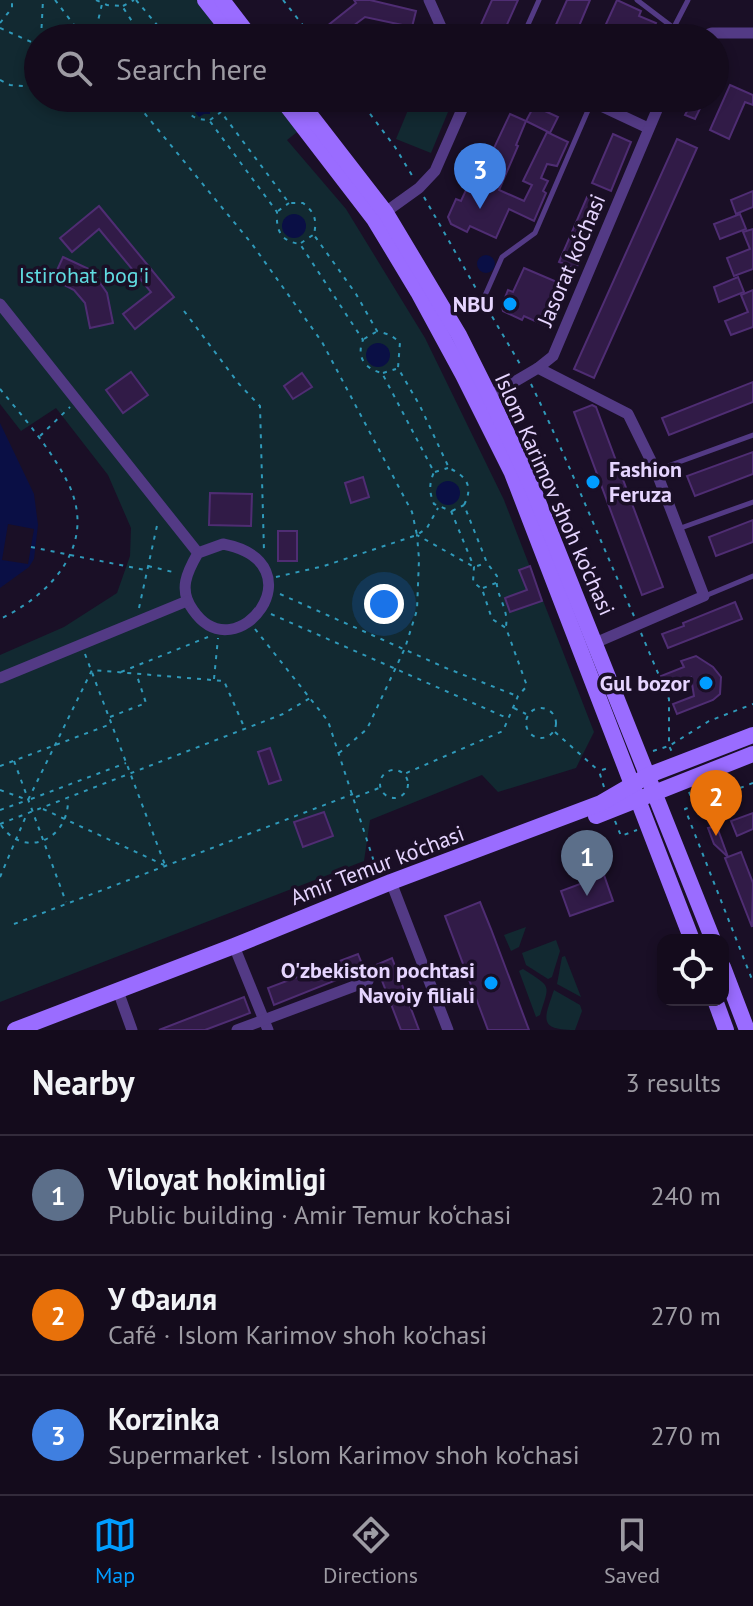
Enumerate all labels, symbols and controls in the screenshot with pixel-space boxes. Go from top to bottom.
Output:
search box [24,24,729,112]
icon: search [52,46,96,90]
text: Search here [116,49,267,88]
pin: 3 [454,143,506,209]
street label: Jasorat ko‘chasi [530,190,611,331]
park label: Istirohat bog'i [19,261,149,289]
place label: NBU [453,290,494,318]
marker: NBU [501,295,519,313]
street label: Islom Karimov shoh ko'chasi [489,368,621,620]
place label: Fashion Feruza [609,455,682,508]
marker: Fashion Feruza [584,473,602,491]
your location [364,584,404,624]
place label: Gul bozor [600,669,690,697]
marker: Gul bozor [697,674,715,692]
pin: 2 [690,770,742,836]
street label: Amir Temur ko‘chasi [286,819,468,911]
pin: 1 [561,830,613,896]
map controls [657,934,729,1006]
button: locate [657,934,729,1006]
place label: O'zbekiston pochtasi Navoiy filiali [281,956,475,1009]
marker: O'zbekiston pochtasi Navoiy filiali [482,974,500,992]
text: Nearby [32,1060,134,1104]
text: 3 results [626,1066,721,1099]
text: Viloyat hokimligi [108,1159,326,1198]
text: 1 [51,1179,65,1212]
text: 240 m [650,1179,721,1212]
text: Public building · Amir Temur ko‘chasi [108,1198,511,1231]
text: У Фаиля [108,1279,217,1318]
text: 2 [51,1299,65,1332]
text: 270 m [650,1299,721,1332]
text: Café · Islom Karimov shoh ko'chasi [108,1318,487,1351]
text: Korzinka [108,1399,220,1438]
text: 3 [51,1419,65,1452]
text: 270 m [650,1419,721,1452]
text: Supermarket · Islom Karimov shoh ko'chasi [108,1438,580,1471]
tab: Map [93,1513,137,1589]
tab: Directions [323,1513,418,1589]
tab: Saved [604,1513,660,1589]

